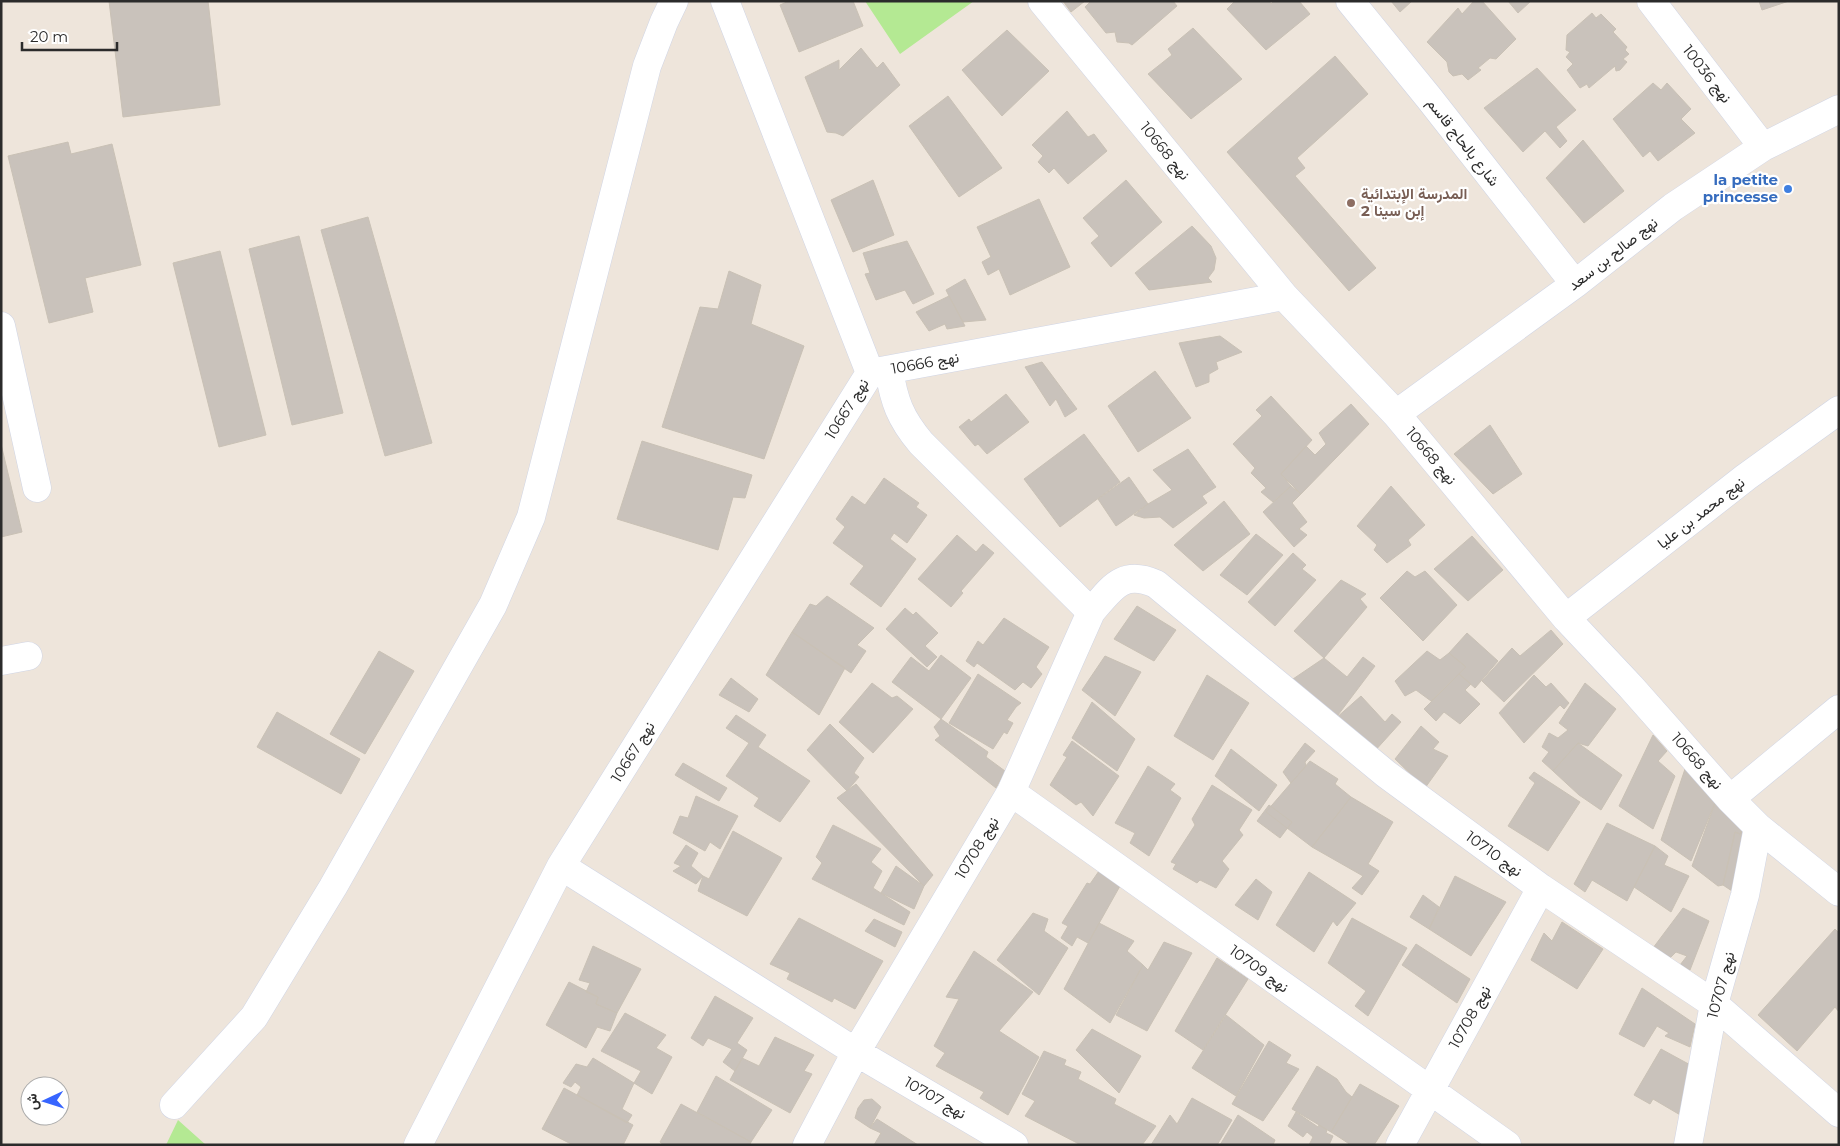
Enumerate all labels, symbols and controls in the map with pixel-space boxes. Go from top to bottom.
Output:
scale bar [22,20,118,52]
text: 20 m [30,27,68,46]
street label: نهج 10036 [1677,41,1736,108]
street label: شارع بالحاج قاسم [1421,94,1504,191]
street label: نهج 10668 [1135,118,1195,185]
place label: la petite princesse [1703,170,1778,206]
marker: la petite princesse [1782,183,1794,195]
place label: المدرسة الإبتدائية إبن سينا 2 [1361,184,1467,221]
marker: المدرسة الإبتدائية إبن سينا 2 [1345,197,1357,209]
street label: نهج صالح بن سعد [1564,213,1663,296]
street label: نهج 10666 [889,347,961,380]
street label: نهج 10667 [820,375,874,444]
street label: نهج 10668 [1400,423,1461,490]
street label: نهج محمد بن عليا [1653,473,1749,554]
street label: نهج 10667 [606,718,660,787]
street label: نهج 10668 [1666,728,1727,794]
street label: نهج 10708 [951,813,1004,883]
street label: نهج 10710 [1461,827,1526,882]
street label: نهج 10709 [1225,941,1293,998]
street label: نهج 10707 [1702,949,1740,1021]
street label: نهج 10708 [1444,982,1496,1053]
street label: نهج 10707 [900,1072,970,1125]
north arrow [20,1076,70,1126]
text: ش [22,1093,42,1111]

